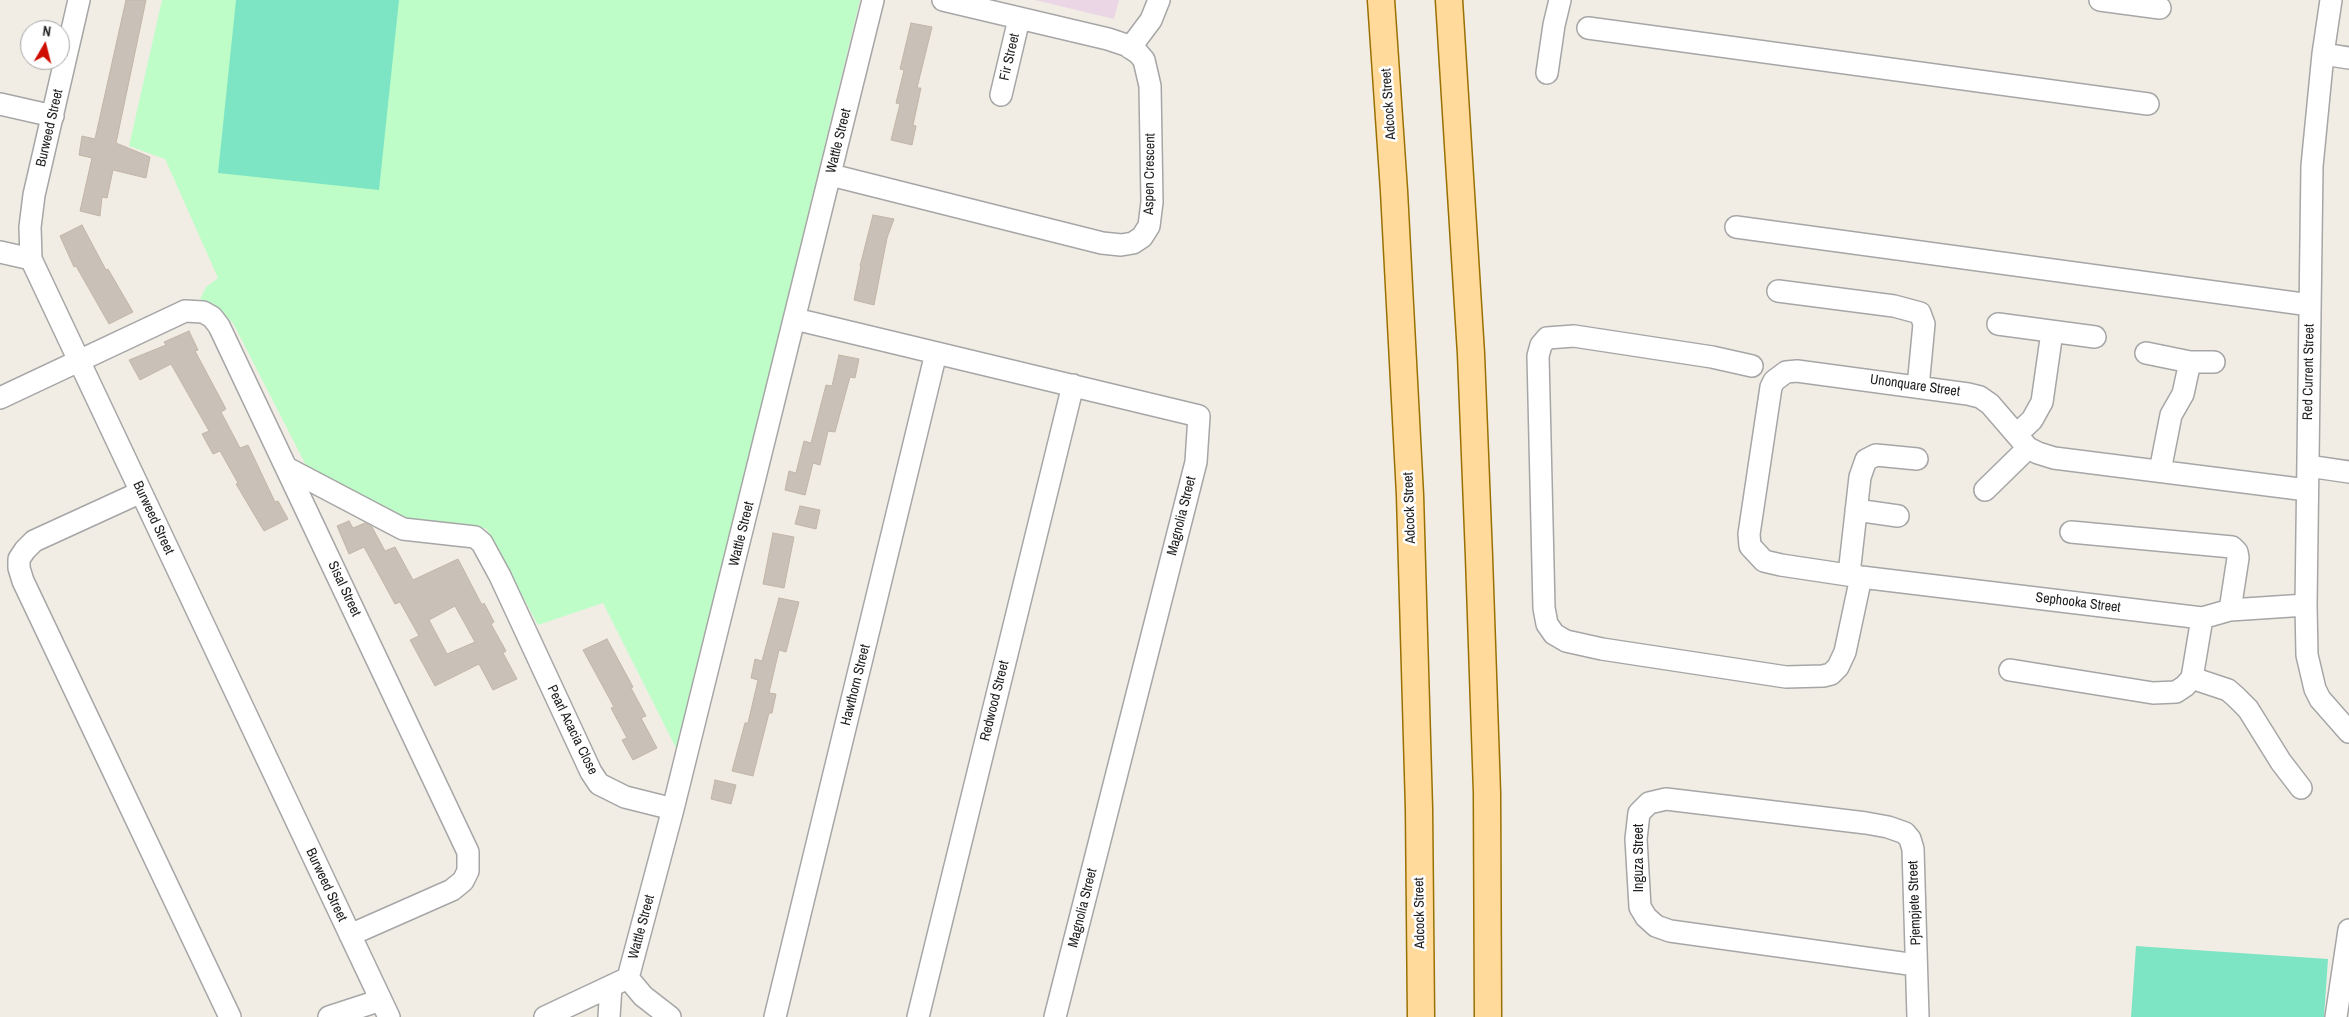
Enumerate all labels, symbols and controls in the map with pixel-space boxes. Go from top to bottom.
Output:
north arrow [20,20,70,70]
text: N [42,22,52,41]
street label: Fir Street [996,32,1024,82]
street label: Adcock Street [1378,68,1400,140]
street label: Burweed Street [33,88,67,168]
street label: Wattle Street [823,107,855,175]
street label: Aspen Crescent [1141,133,1159,215]
street label: Red Current Street [2300,324,2318,420]
street label: Unonquare Street [1869,371,1961,401]
street label: Adcock Street [1400,472,1420,544]
street label: Magnolia Street [1164,475,1200,557]
street label: Burweed Street [129,479,177,557]
street label: Wattle Street [726,500,758,568]
street label: Sisal Street [324,559,364,619]
street label: Sephooka Street [2035,589,2121,617]
street label: Hawthorn Street [838,643,874,727]
street label: Redwood Street [977,659,1013,743]
street label: Pearl Acacia Close [543,682,601,778]
street label: Inguza Street [1631,824,1647,892]
street label: Burweed Street [302,846,350,924]
street label: Pjempjete Street [1905,860,1925,946]
street label: Magnolia Street [1065,867,1101,949]
street label: Adcock Street [1411,877,1429,949]
street label: Wattle Street [625,893,659,961]

